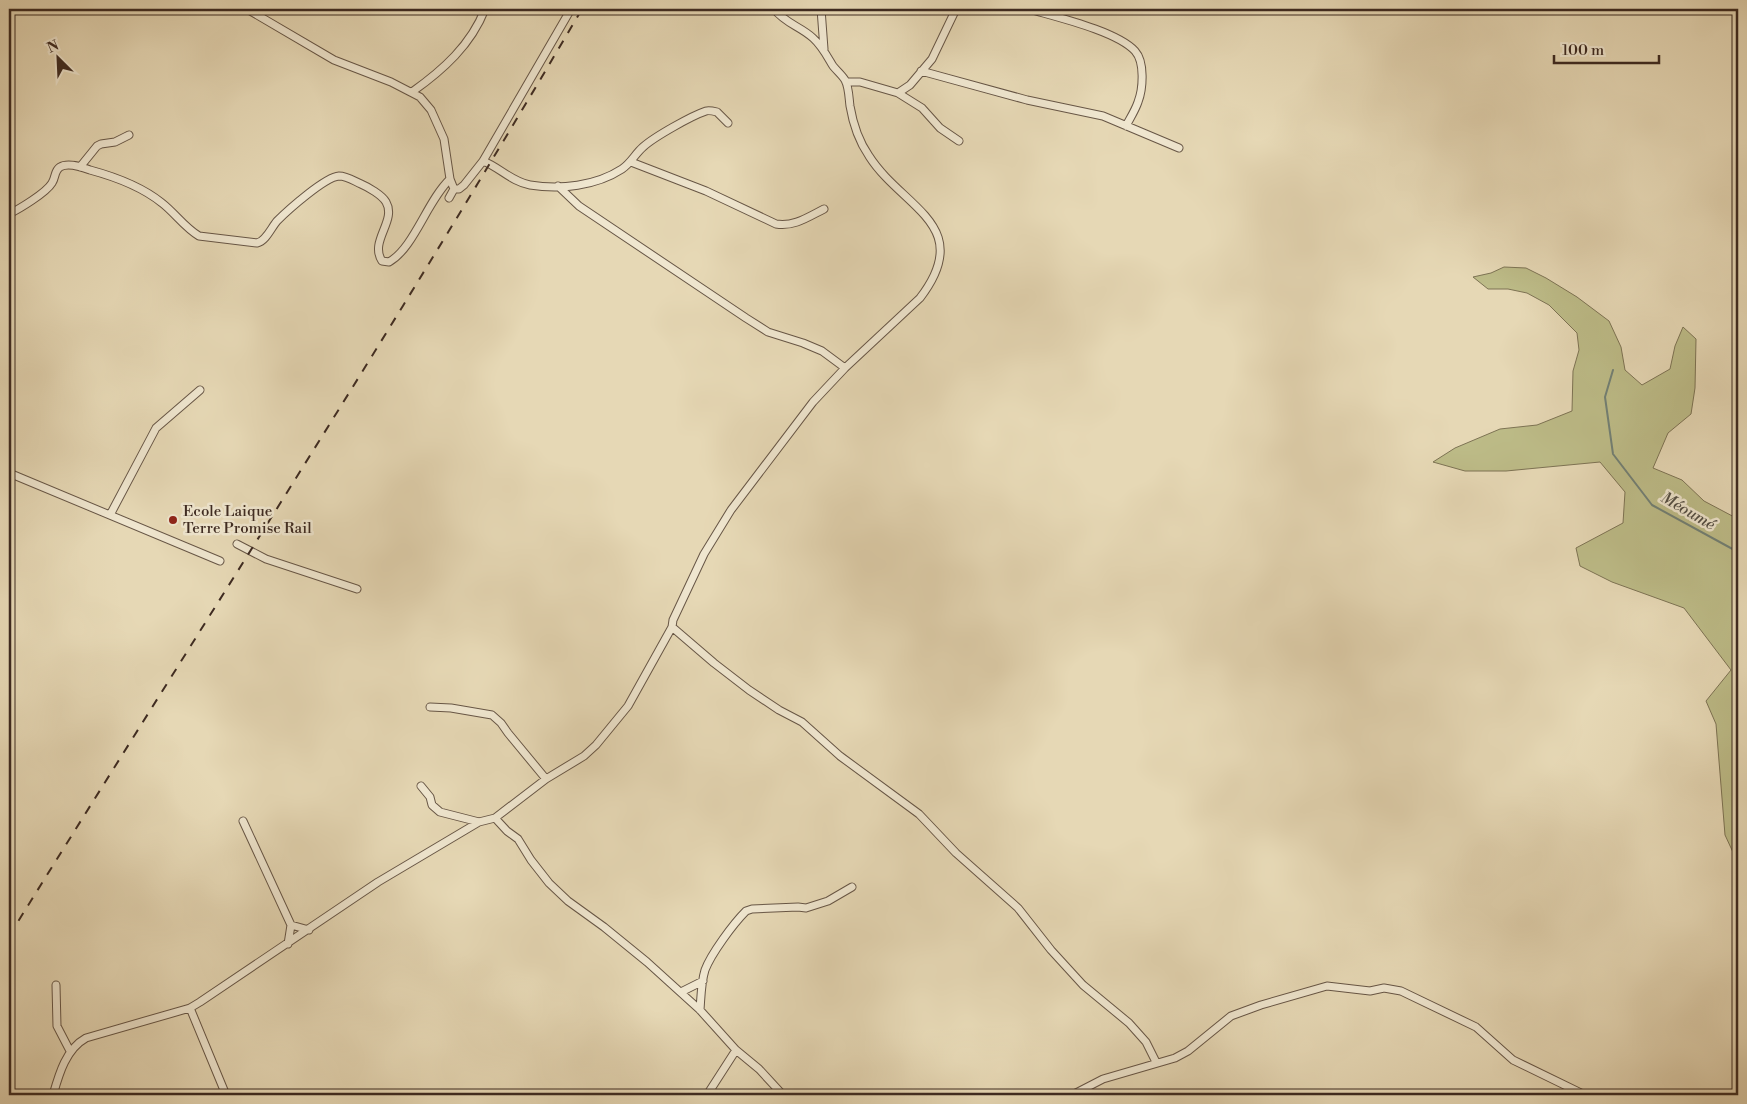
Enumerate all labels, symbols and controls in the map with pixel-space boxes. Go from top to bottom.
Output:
north arrow [32,32,82,82]
scale bar [1554,32,1660,64]
text: N [44,37,62,58]
text: 100 m [1562,41,1604,60]
water label: Méoumé [1657,487,1720,535]
place label: Ecole Laique Terre Promise Rail [183,502,312,538]
marker: Ecole Laique Terre Promise Rail [167,514,179,526]

